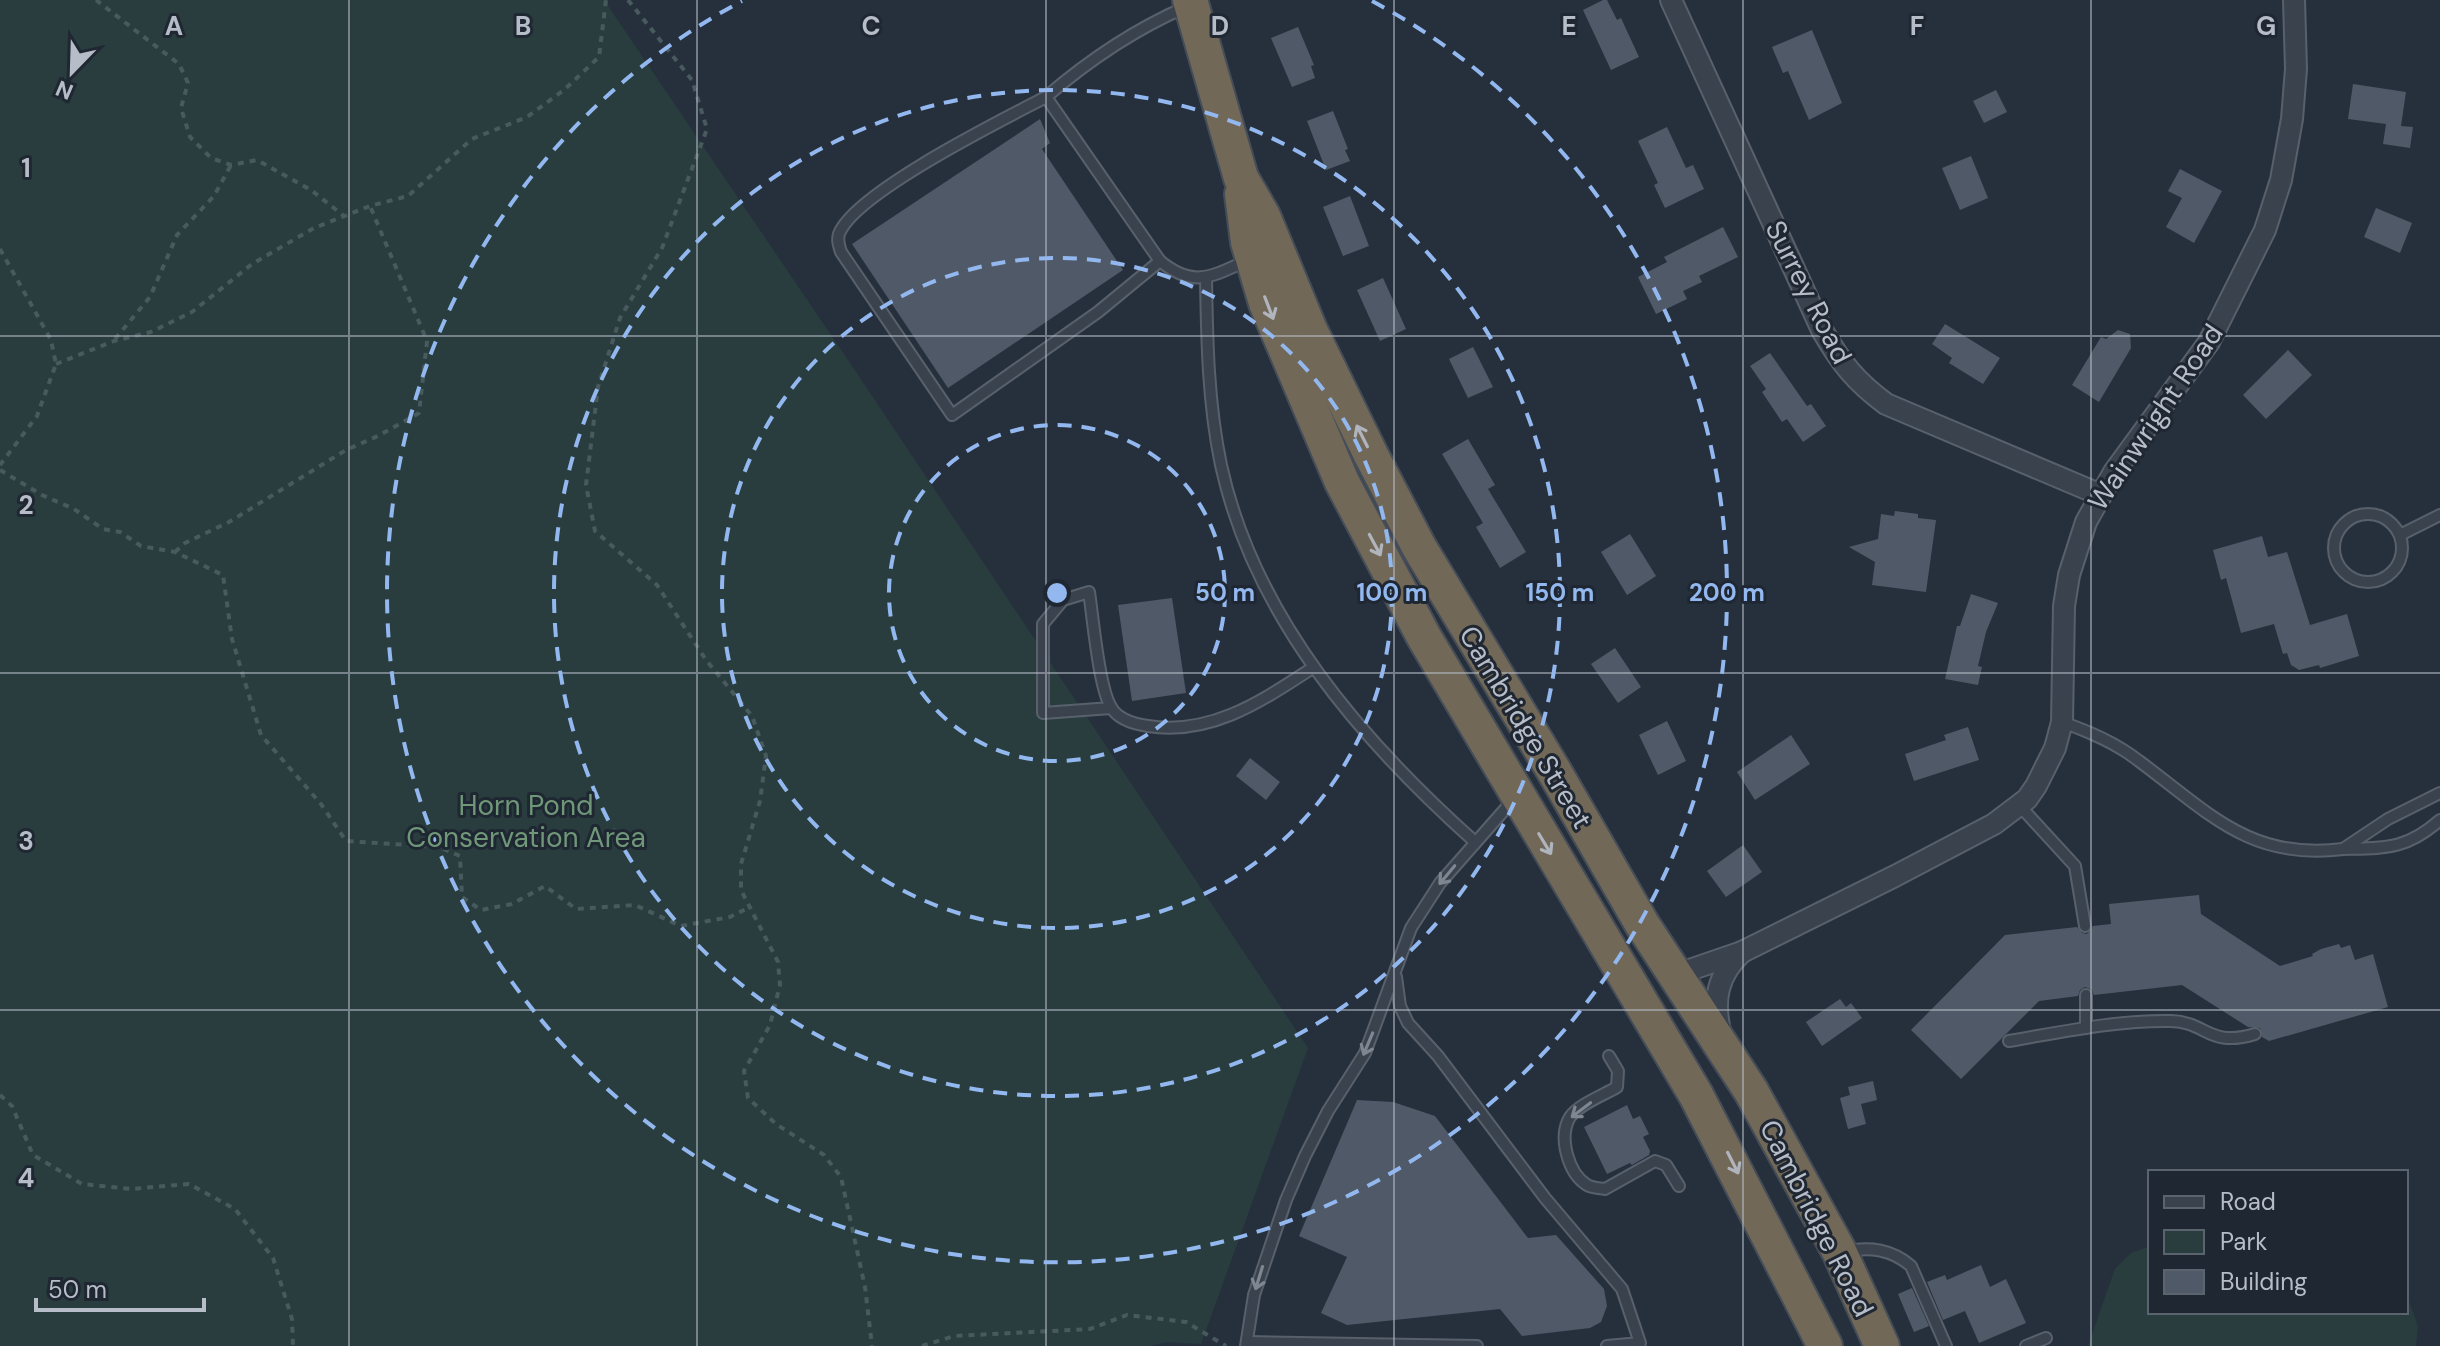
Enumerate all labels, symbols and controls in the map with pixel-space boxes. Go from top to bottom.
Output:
text: A [165,9,183,43]
text: B [515,9,531,43]
text: C [861,9,881,43]
text: D [1211,9,1229,43]
text: E [1561,9,1577,43]
text: F [1910,9,1924,43]
text: G [2256,9,2276,43]
north arrow [32,32,112,112]
text: N [51,73,77,106]
text: 1 [21,151,31,185]
street label: Surrey Road [1757,214,1860,370]
one-way arrow [1263,295,1277,320]
street label: Wainwright Road [2079,317,2232,518]
one-way arrow [1353,425,1369,449]
text: 2 [18,488,34,522]
one-way arrow [1368,532,1384,556]
text: 50 m [1195,577,1255,608]
text: 100 m [1357,577,1427,608]
text: 150 m [1526,577,1594,608]
text: 200 m [1689,577,1765,608]
centre of rings [1043,579,1071,607]
street label: Cambridge Street [1450,619,1601,835]
park label: Horn Pond Conservation Area [406,787,646,856]
text: 3 [18,824,34,858]
one-way arrow [1538,832,1554,855]
one-way arrow [1438,865,1456,885]
one-way arrow [1360,1032,1375,1056]
one-way arrow [1571,1102,1592,1119]
street label: Cambridge Road [1751,1114,1882,1323]
one-way arrow [1725,1151,1741,1175]
text: 4 [18,1161,34,1195]
legend [2148,1170,2408,1314]
text: Road [2220,1186,2276,1217]
text: Park [2220,1226,2267,1257]
scale bar [36,1262,204,1312]
one-way arrow [1251,1265,1266,1291]
text: Building [2220,1266,2307,1297]
text: 50 m [48,1274,107,1305]

